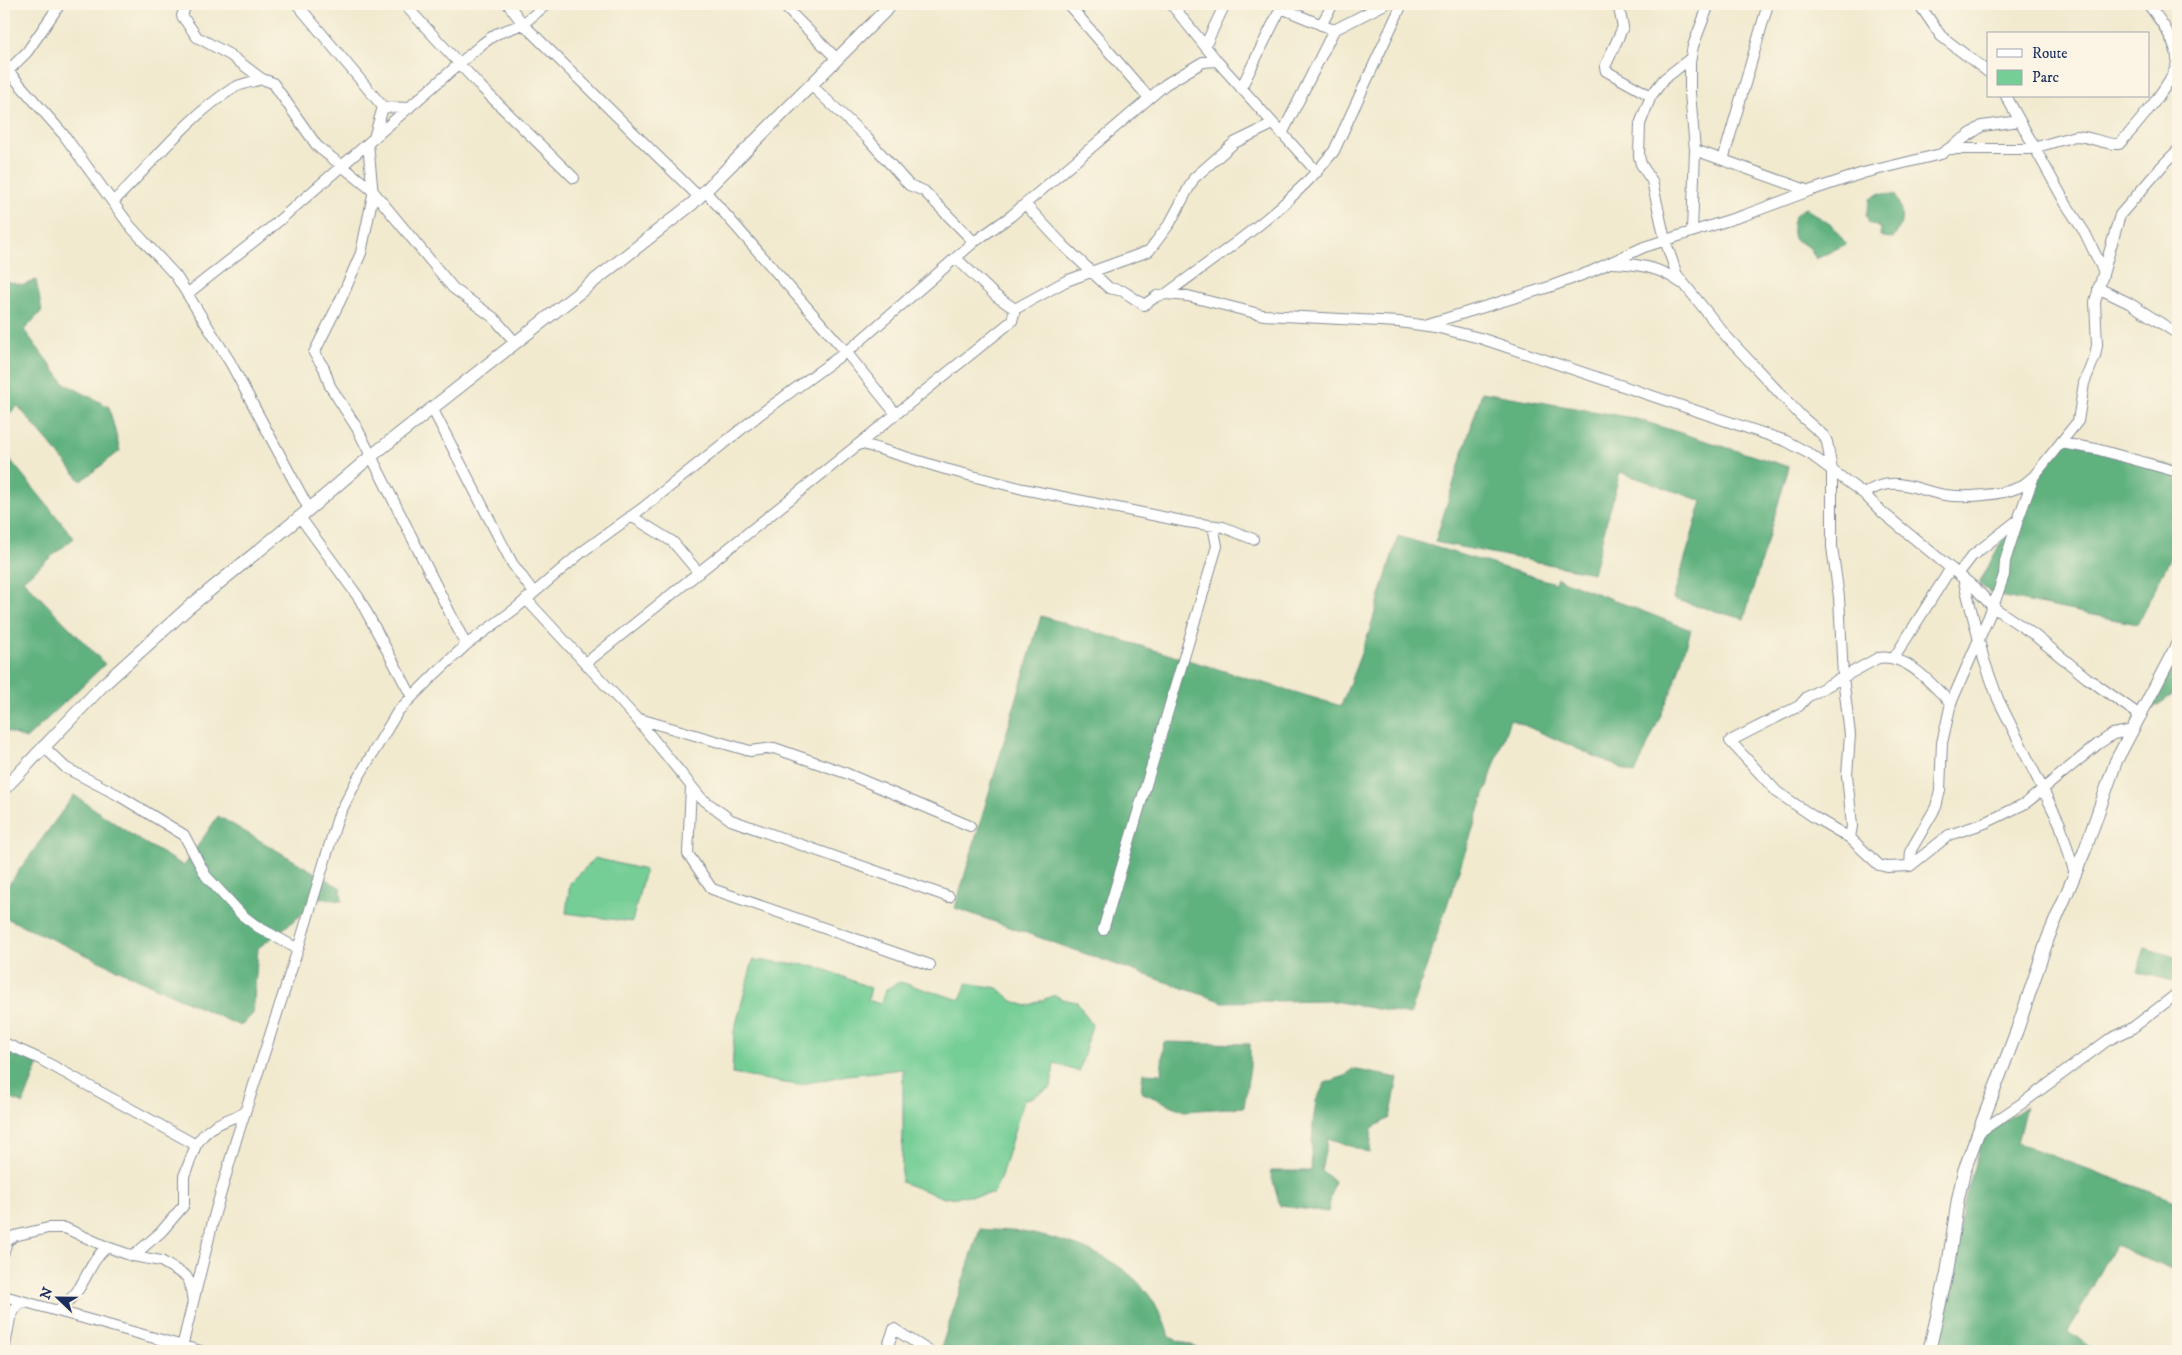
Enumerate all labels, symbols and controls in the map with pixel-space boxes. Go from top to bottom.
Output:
legend [1987,32,2150,98]
text: Route [2032,44,2067,63]
text: Parc [2032,68,2060,87]
north arrow [32,1272,82,1322]
text: N [36,1284,58,1302]

